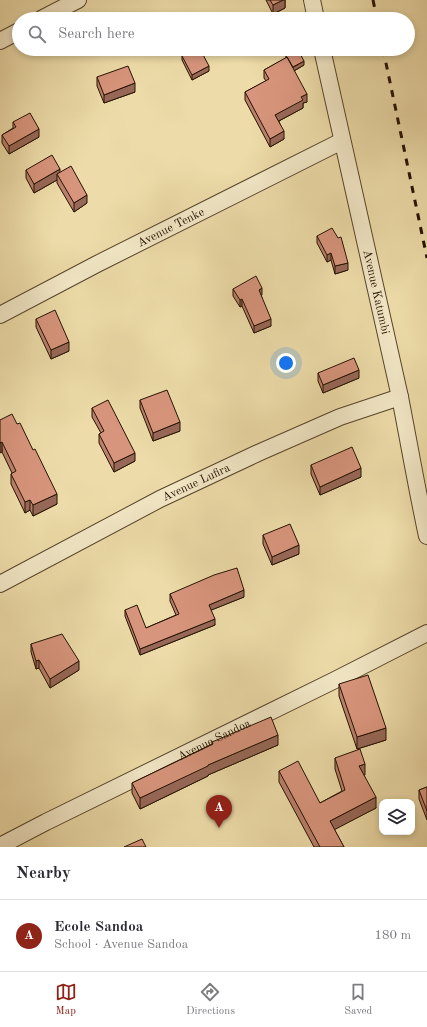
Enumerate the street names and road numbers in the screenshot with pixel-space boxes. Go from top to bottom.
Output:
street label: Avenue Tenke [136,206,207,250]
street label: Avenue Katumbi [360,249,391,336]
street label: Avenue Lufira [161,462,232,504]
street label: Avenue Sandoa [176,717,253,763]

